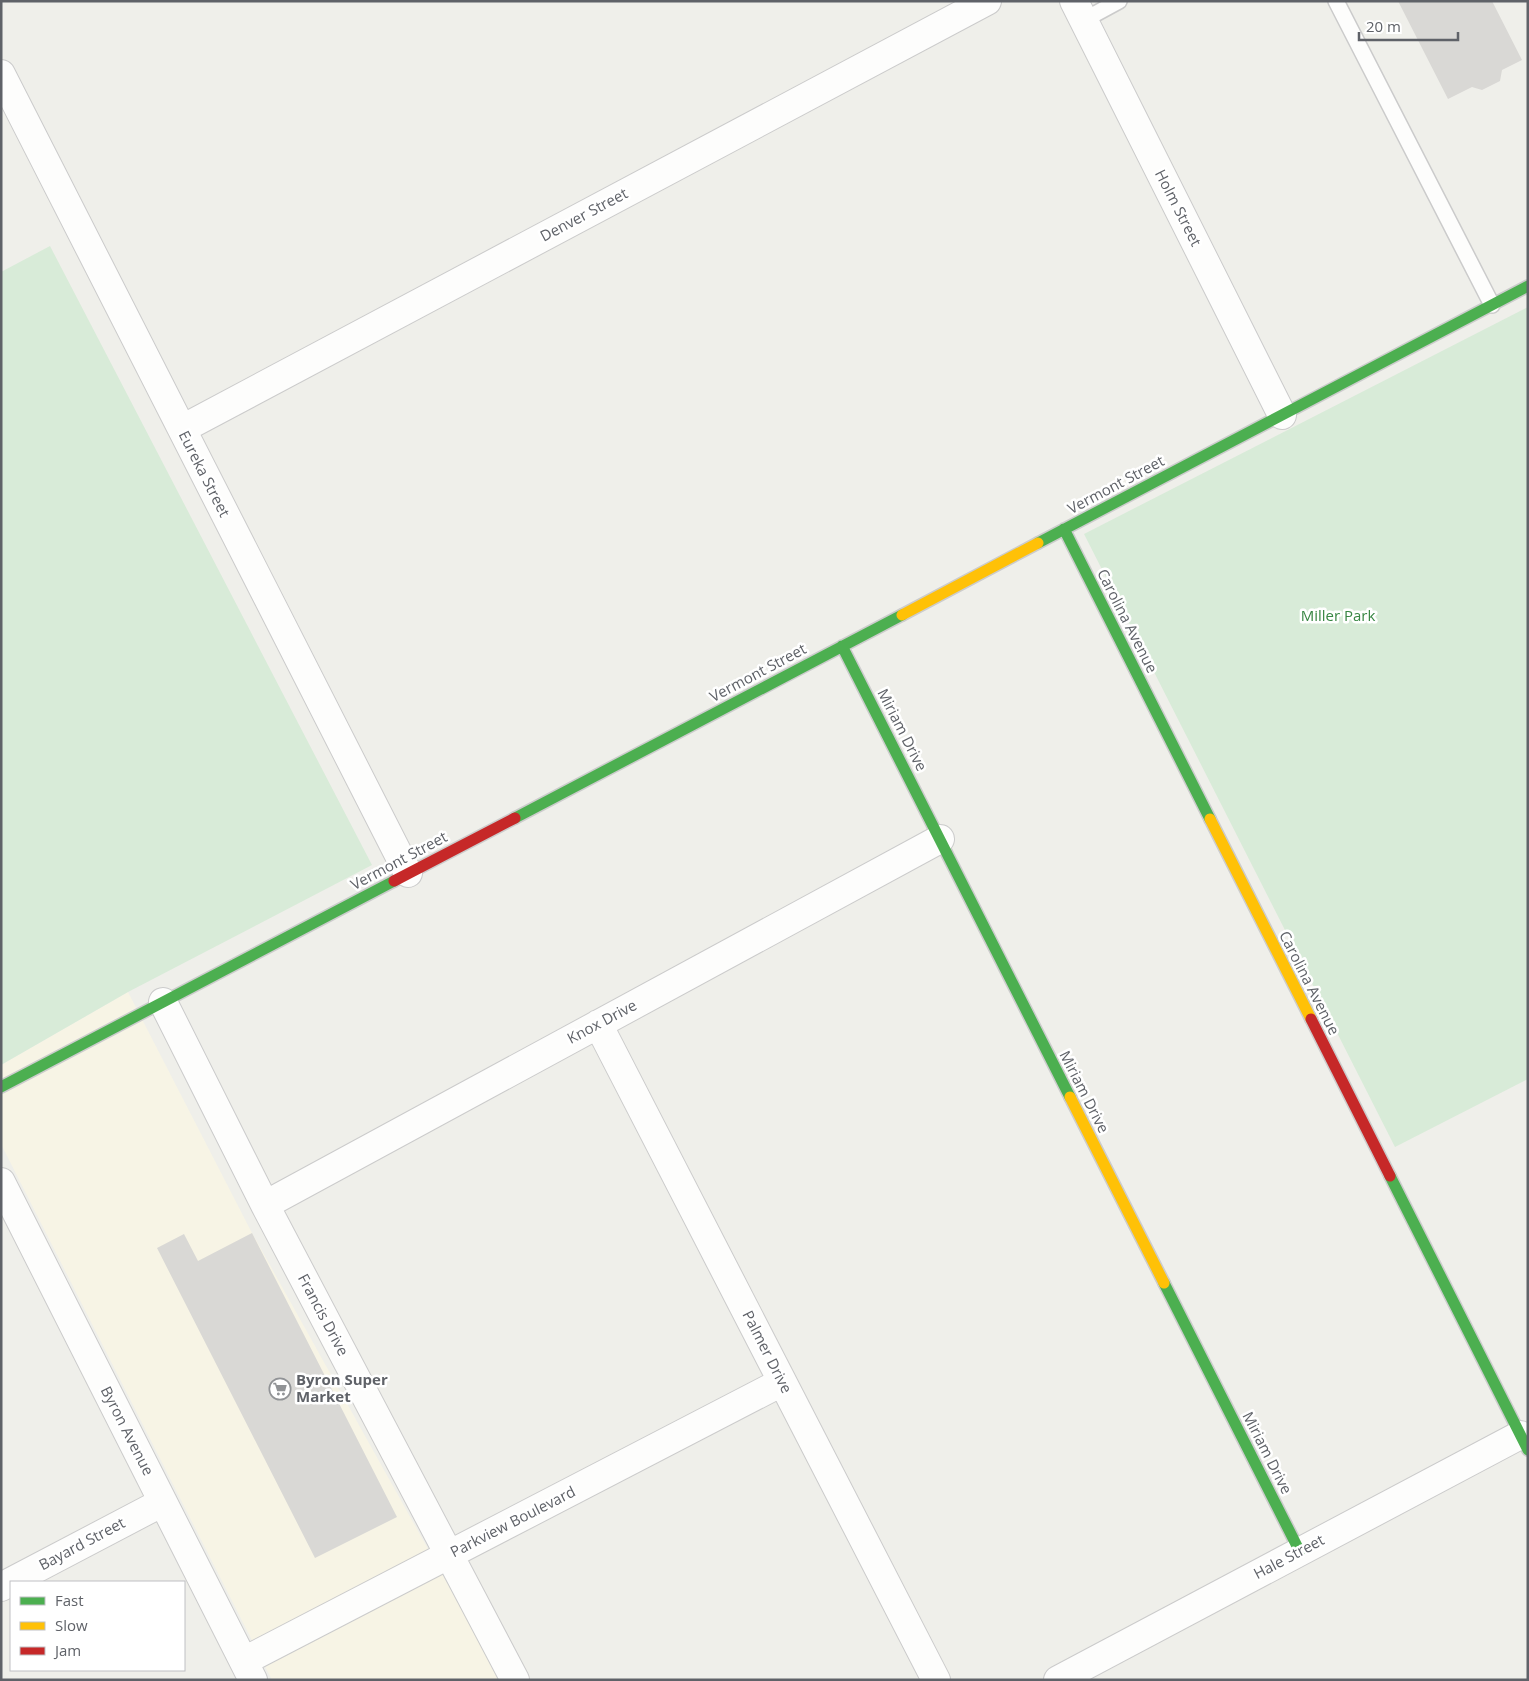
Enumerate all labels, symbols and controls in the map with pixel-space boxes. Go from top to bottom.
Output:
scale bar [1359,10,1458,42]
text: 20 m [1366,16,1401,36]
street label: Holm Street [1151,166,1207,249]
street label: Denver Street [536,183,631,246]
street label: Eureka Street [175,427,235,520]
street label: Vermont Street [1064,450,1167,518]
street label: Carolina Avenue [1093,565,1163,676]
park label: Miller Park [1301,605,1375,625]
street label: Vermont Street [706,638,809,706]
street label: Miriam Drive [874,685,932,774]
street label: Vermont Street [347,826,450,894]
street label: Carolina Avenue [1275,927,1345,1038]
street label: Knox Drive [563,994,640,1048]
street label: Miriam Drive [1056,1047,1114,1136]
street label: Francis Drive [294,1270,354,1359]
street label: Palmer Drive [739,1307,797,1396]
place label: Byron Super Market [296,1369,388,1406]
supermarket icon: Byron Super Market [268,1377,292,1401]
street label: Byron Avenue [97,1382,159,1479]
street label: Miriam Drive [1239,1408,1297,1497]
street label: Parkview Boulevard [447,1481,579,1561]
street label: Bayard Street [35,1512,128,1574]
street label: Hale Street [1250,1529,1327,1583]
legend [10,1581,185,1671]
text: Fast [55,1590,84,1610]
text: Slow [55,1615,88,1635]
text: Jam [53,1640,81,1660]

